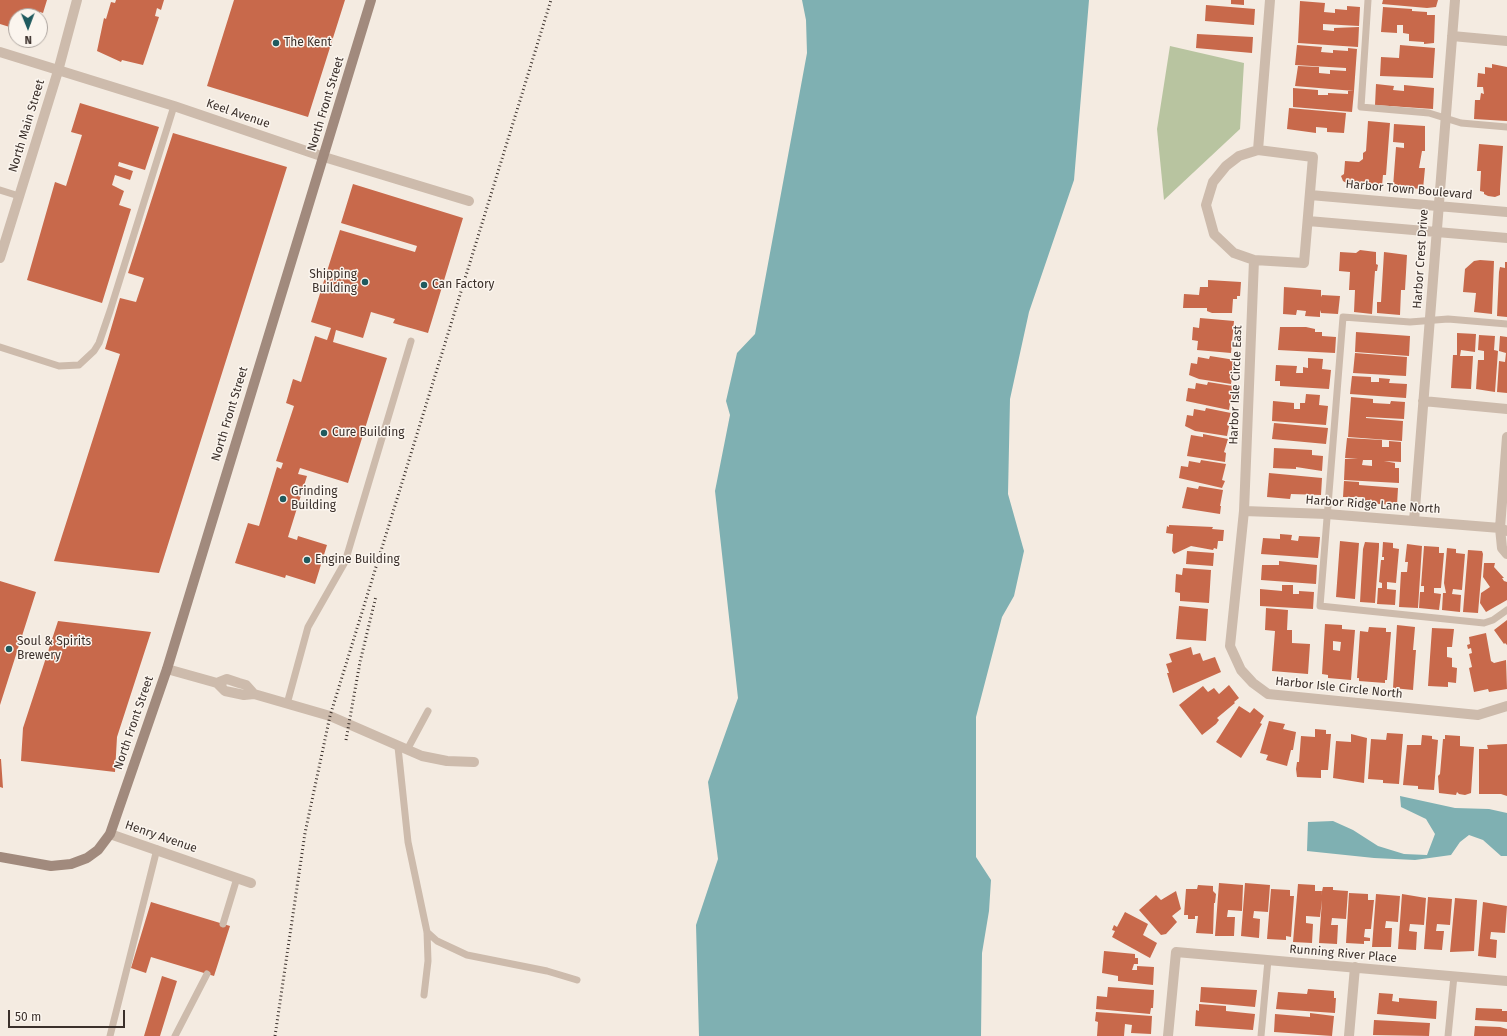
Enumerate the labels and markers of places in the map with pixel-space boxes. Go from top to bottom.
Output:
place label: The Kent [284,36,332,50]
marker: The Kent [271,38,281,48]
place label: Shipping Building [309,268,357,296]
marker: Shipping Building [360,277,370,287]
place label: Can Factory [432,278,494,292]
marker: Can Factory [419,280,429,290]
place label: Cure Building [332,426,404,440]
marker: Cure Building [319,428,329,438]
place label: Grinding Building [291,485,337,513]
marker: Grinding Building [278,494,288,504]
place label: Engine Building [315,553,400,567]
marker: Engine Building [302,555,312,565]
place label: Soul & Spirits Brewery [17,635,91,663]
marker: Soul & Spirits Brewery [4,644,14,654]

